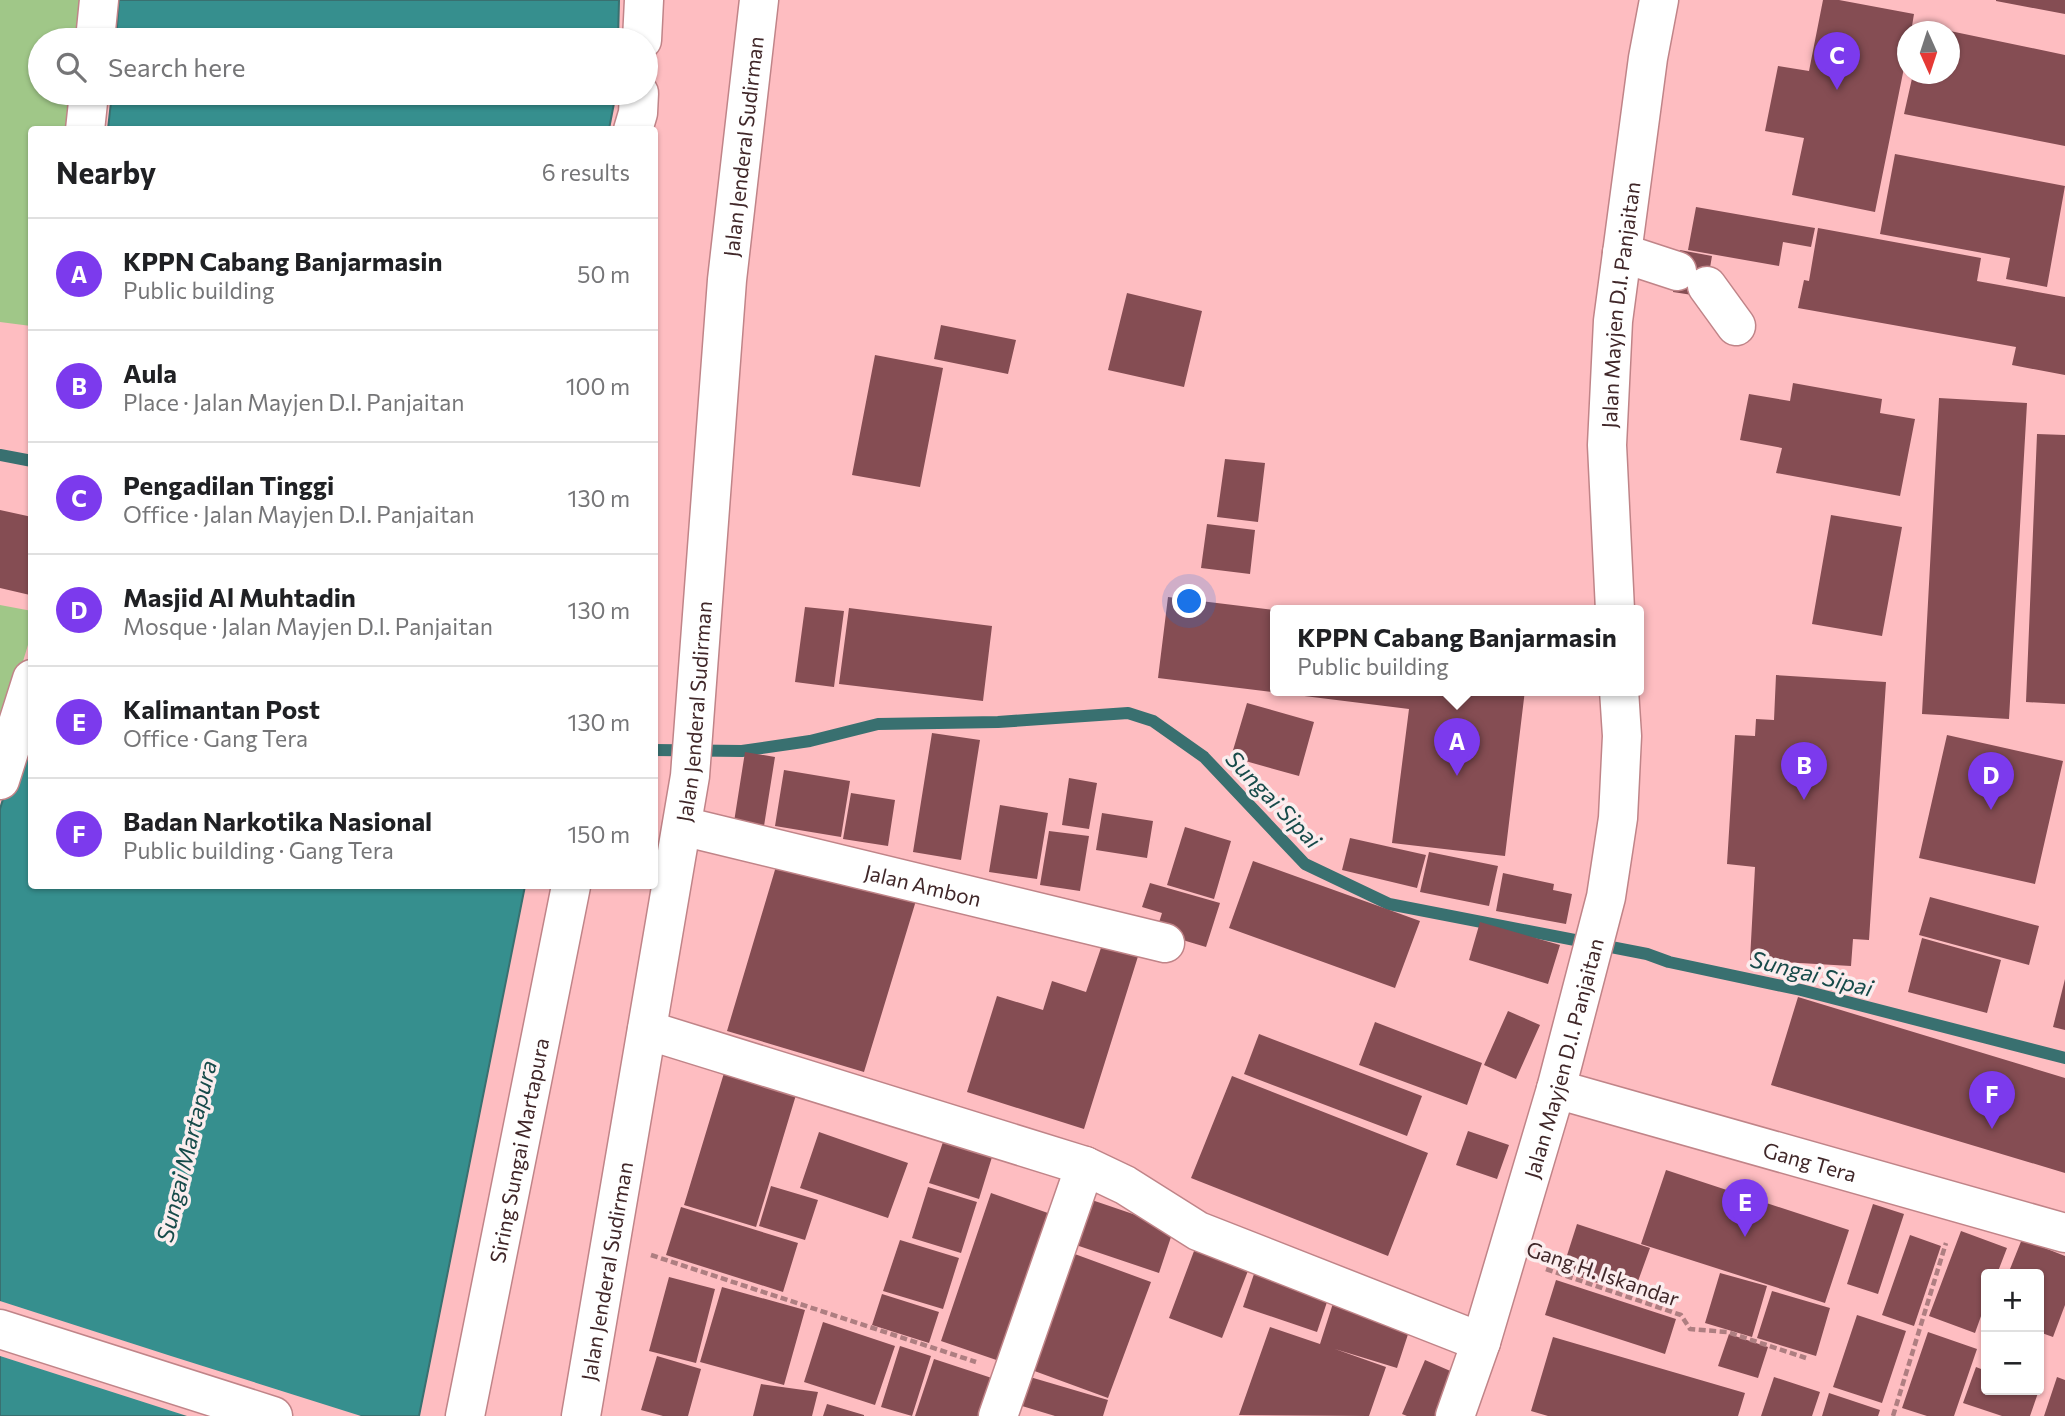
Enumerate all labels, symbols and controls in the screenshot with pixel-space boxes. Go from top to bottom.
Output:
north arrow [1897,21,1960,84]
search box [28,28,658,105]
pin: C [1814,32,1860,90]
street label: Jalan Jenderal Sudirman [717,35,767,258]
icon: search [52,48,90,86]
text: Search here [108,51,246,82]
text: Nearby [56,153,156,190]
text: 6 results [542,158,630,186]
street label: Jalan Mayjen D.I. Panjaitan [1595,180,1644,429]
text: KPPN Cabang Banjarmasin [123,245,443,276]
text: A [71,260,87,288]
text: 50 m [577,260,630,288]
text: Public building [123,276,274,304]
text: Aula [123,357,177,388]
text: B [71,372,87,400]
text: 100 m [566,372,630,400]
text: Place · Jalan Mayjen D.I. Panjaitan [123,388,464,416]
text: Pengadilan Tinggi [123,469,334,500]
text: C [71,484,87,512]
text: 130 m [568,484,630,512]
text: Office · Jalan Mayjen D.I. Panjaitan [123,500,474,528]
text: Masjid Al Muhtadin [123,581,356,612]
your location [1172,584,1206,618]
text: D [71,596,87,624]
text: 130 m [568,596,630,624]
street label: Jalan Jenderal Sudirman [670,600,716,824]
popup [1270,605,1644,696]
text: Mosque · Jalan Mayjen D.I. Panjaitan [123,612,493,640]
text: KPPN Cabang Banjarmasin [1297,621,1617,652]
text: Public building [1297,652,1449,680]
text: Kalimantan Post [123,693,320,724]
text: E [72,708,86,736]
text: 130 m [568,708,630,736]
pin: A [1434,718,1480,776]
text: Office · Gang Tera [123,724,308,752]
pin: B [1781,742,1827,800]
water label: Sungai Sipai [1220,744,1328,855]
pin: D [1968,752,2014,810]
text: Badan Narkotika Nasional [123,805,432,836]
text: F [72,820,86,848]
text: 150 m [567,820,630,848]
text: Public building · Gang Tera [123,836,394,864]
street label: Jalan Ambon [862,858,984,911]
street label: Jalan Mayjen D.I. Panjaitan [1518,935,1607,1181]
water label: Sungai Sipai [1748,944,1877,1002]
street label: Siring Sungai Martapura [483,1036,553,1265]
water label: Sungai Martapura [150,1057,222,1245]
pin: F [1969,1071,2015,1129]
street label: Gang Tera [1760,1136,1860,1186]
street label: Jalan Jenderal Sudirman [575,1160,637,1383]
pin: E [1722,1179,1768,1237]
street label: Gang H. Iskandar [1523,1235,1683,1311]
map controls [1981,1269,2044,1395]
button: + [1981,1269,2044,1332]
button: − [1981,1332,2044,1395]

